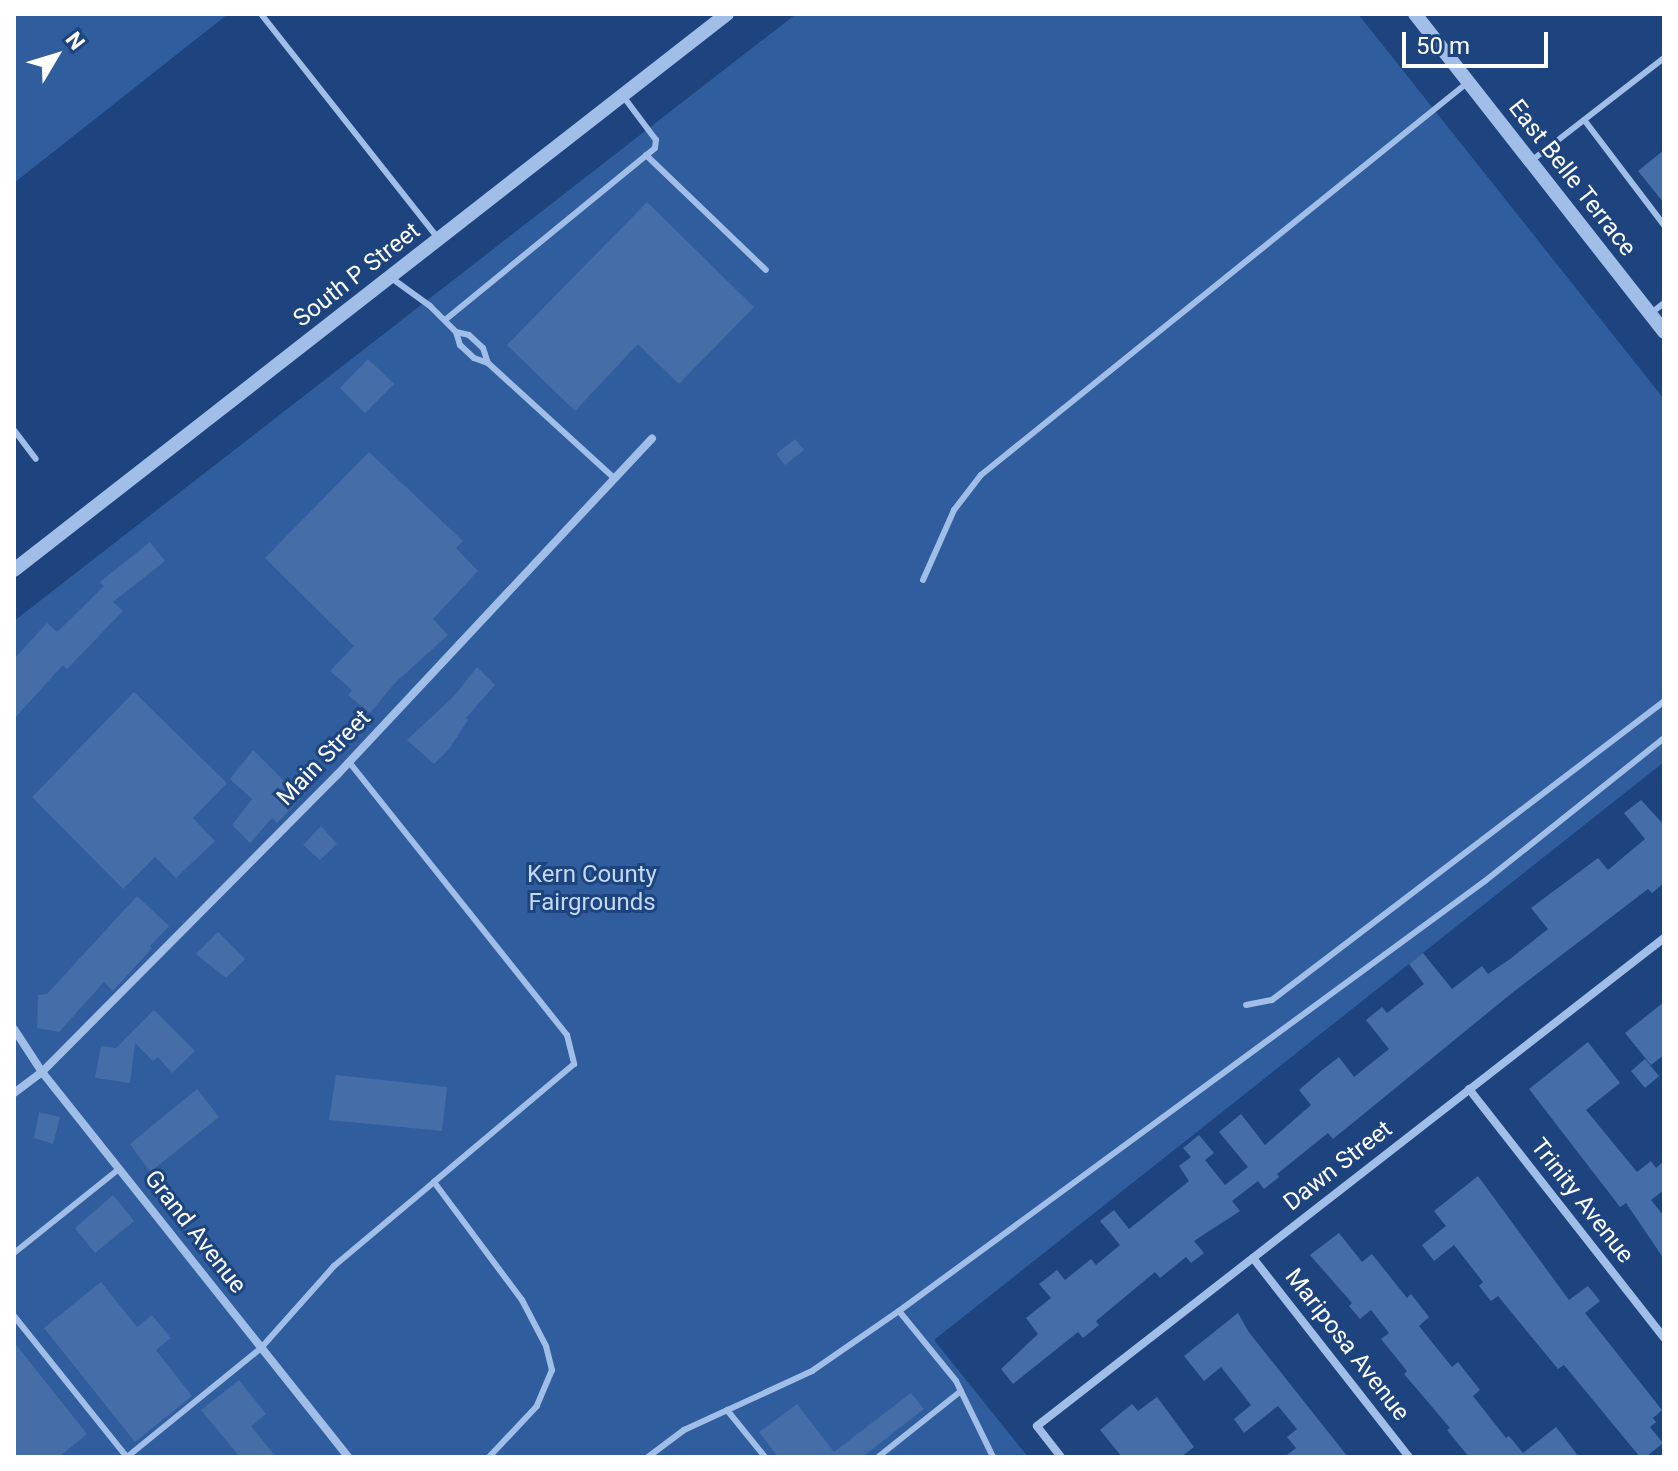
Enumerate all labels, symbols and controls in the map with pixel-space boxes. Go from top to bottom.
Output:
north arrow [16,16,96,96]
scale bar [1406,16,1552,66]
text: N [61,27,90,55]
text: 50 m [1416,32,1470,60]
street label: East Belle Terrace [1502,94,1642,262]
street label: South P Street [288,217,426,333]
street label: Main Street [271,704,377,812]
park label: Kern County Fairgrounds [527,861,657,917]
street label: Dawn Street [1278,1115,1398,1217]
street label: Trinity Avenue [1524,1133,1640,1269]
street label: Grand Avenue [138,1165,252,1299]
street label: Mariposa Avenue [1279,1263,1415,1427]

